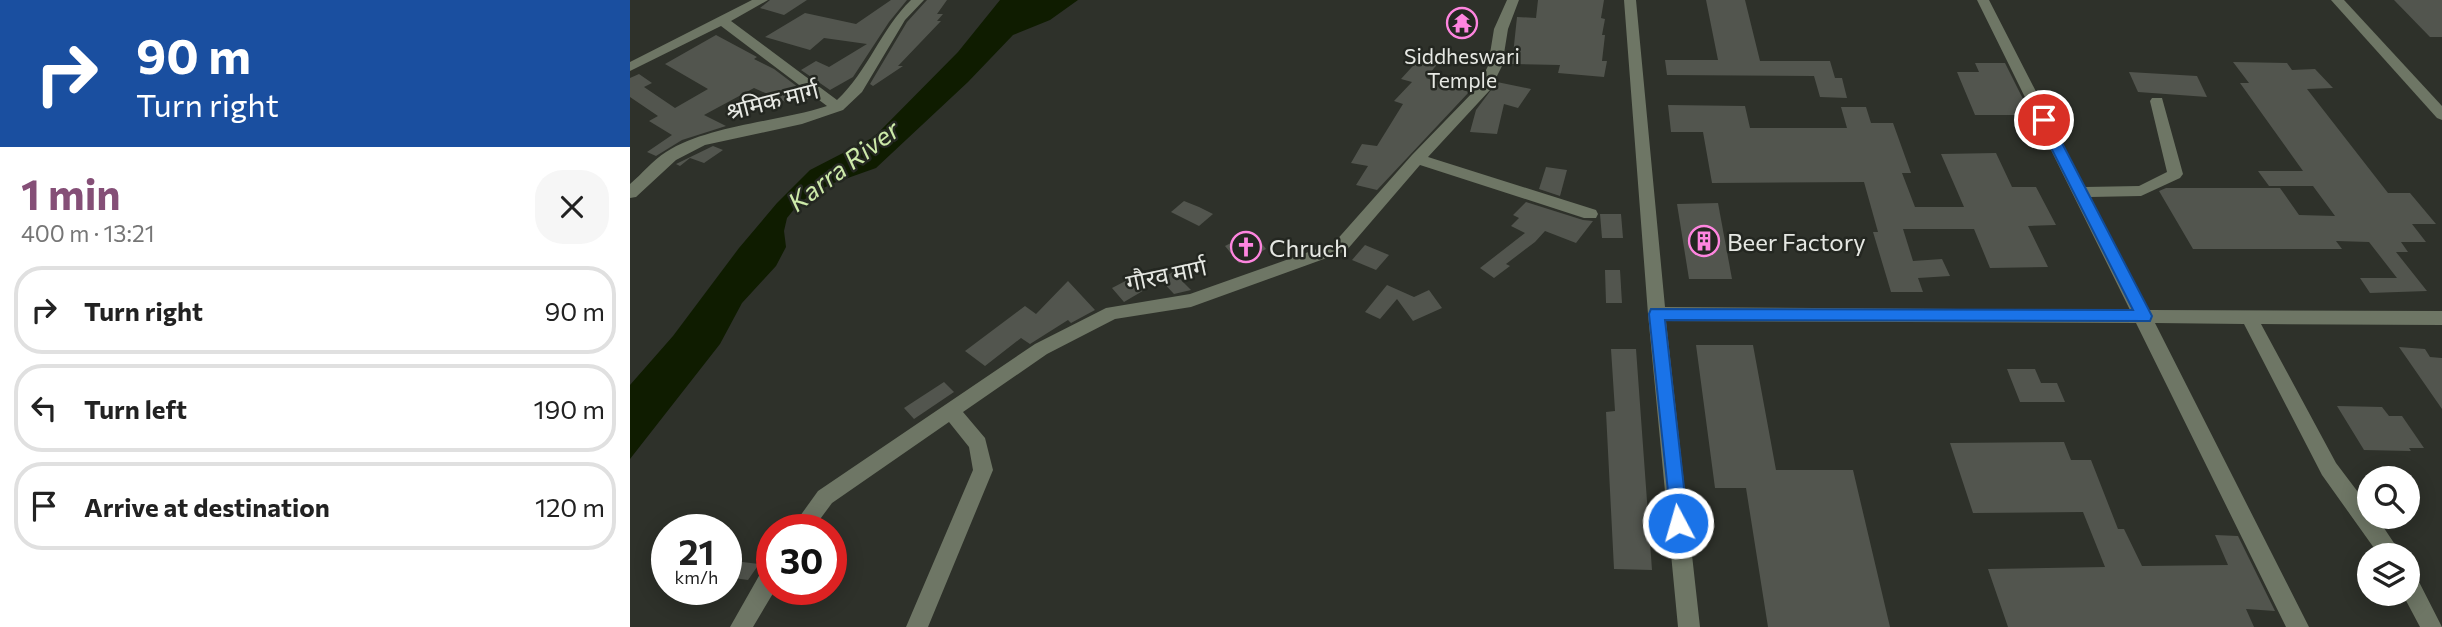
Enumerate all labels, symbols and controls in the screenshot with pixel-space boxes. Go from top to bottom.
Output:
temple icon: Siddheswari Temple [1445,6,1479,40]
text: 90 m [136,24,251,84]
icon: right [21,28,112,119]
place label: Siddheswari Temple [1404,43,1520,92]
street label: श्रमिक मार्ग [723,74,822,126]
text: Turn right [136,84,279,124]
pin [2014,90,2074,150]
icon: arrive [2025,101,2063,139]
water label: Karra River [781,112,906,217]
text: 1 min [21,167,121,219]
button: close [535,170,609,244]
text: 400 m · 13:21 [21,219,155,247]
building icon: Beer Factory [1687,224,1721,258]
place label: Beer Factory [1727,227,1866,256]
church icon: Chruch [1229,230,1263,264]
place label: Chruch [1269,233,1348,262]
street label: गौरव मार्ग [1123,251,1210,297]
icon: right [25,291,63,329]
text: Turn right [84,295,203,326]
text: 90 m [545,295,605,326]
icon: left [25,389,63,427]
text: Turn left [84,393,187,424]
text: 190 m [533,393,605,424]
map controls [2357,466,2420,606]
button: search [2357,466,2420,529]
position arrow [1641,486,1715,560]
icon: arrive [25,487,63,525]
text: Arrive at destination [84,491,330,522]
text: 120 m [535,491,605,522]
speed limit sign: 30 [756,514,847,605]
text: 21 [679,529,714,572]
button: layers [2357,543,2420,606]
text: km/h [675,566,718,588]

